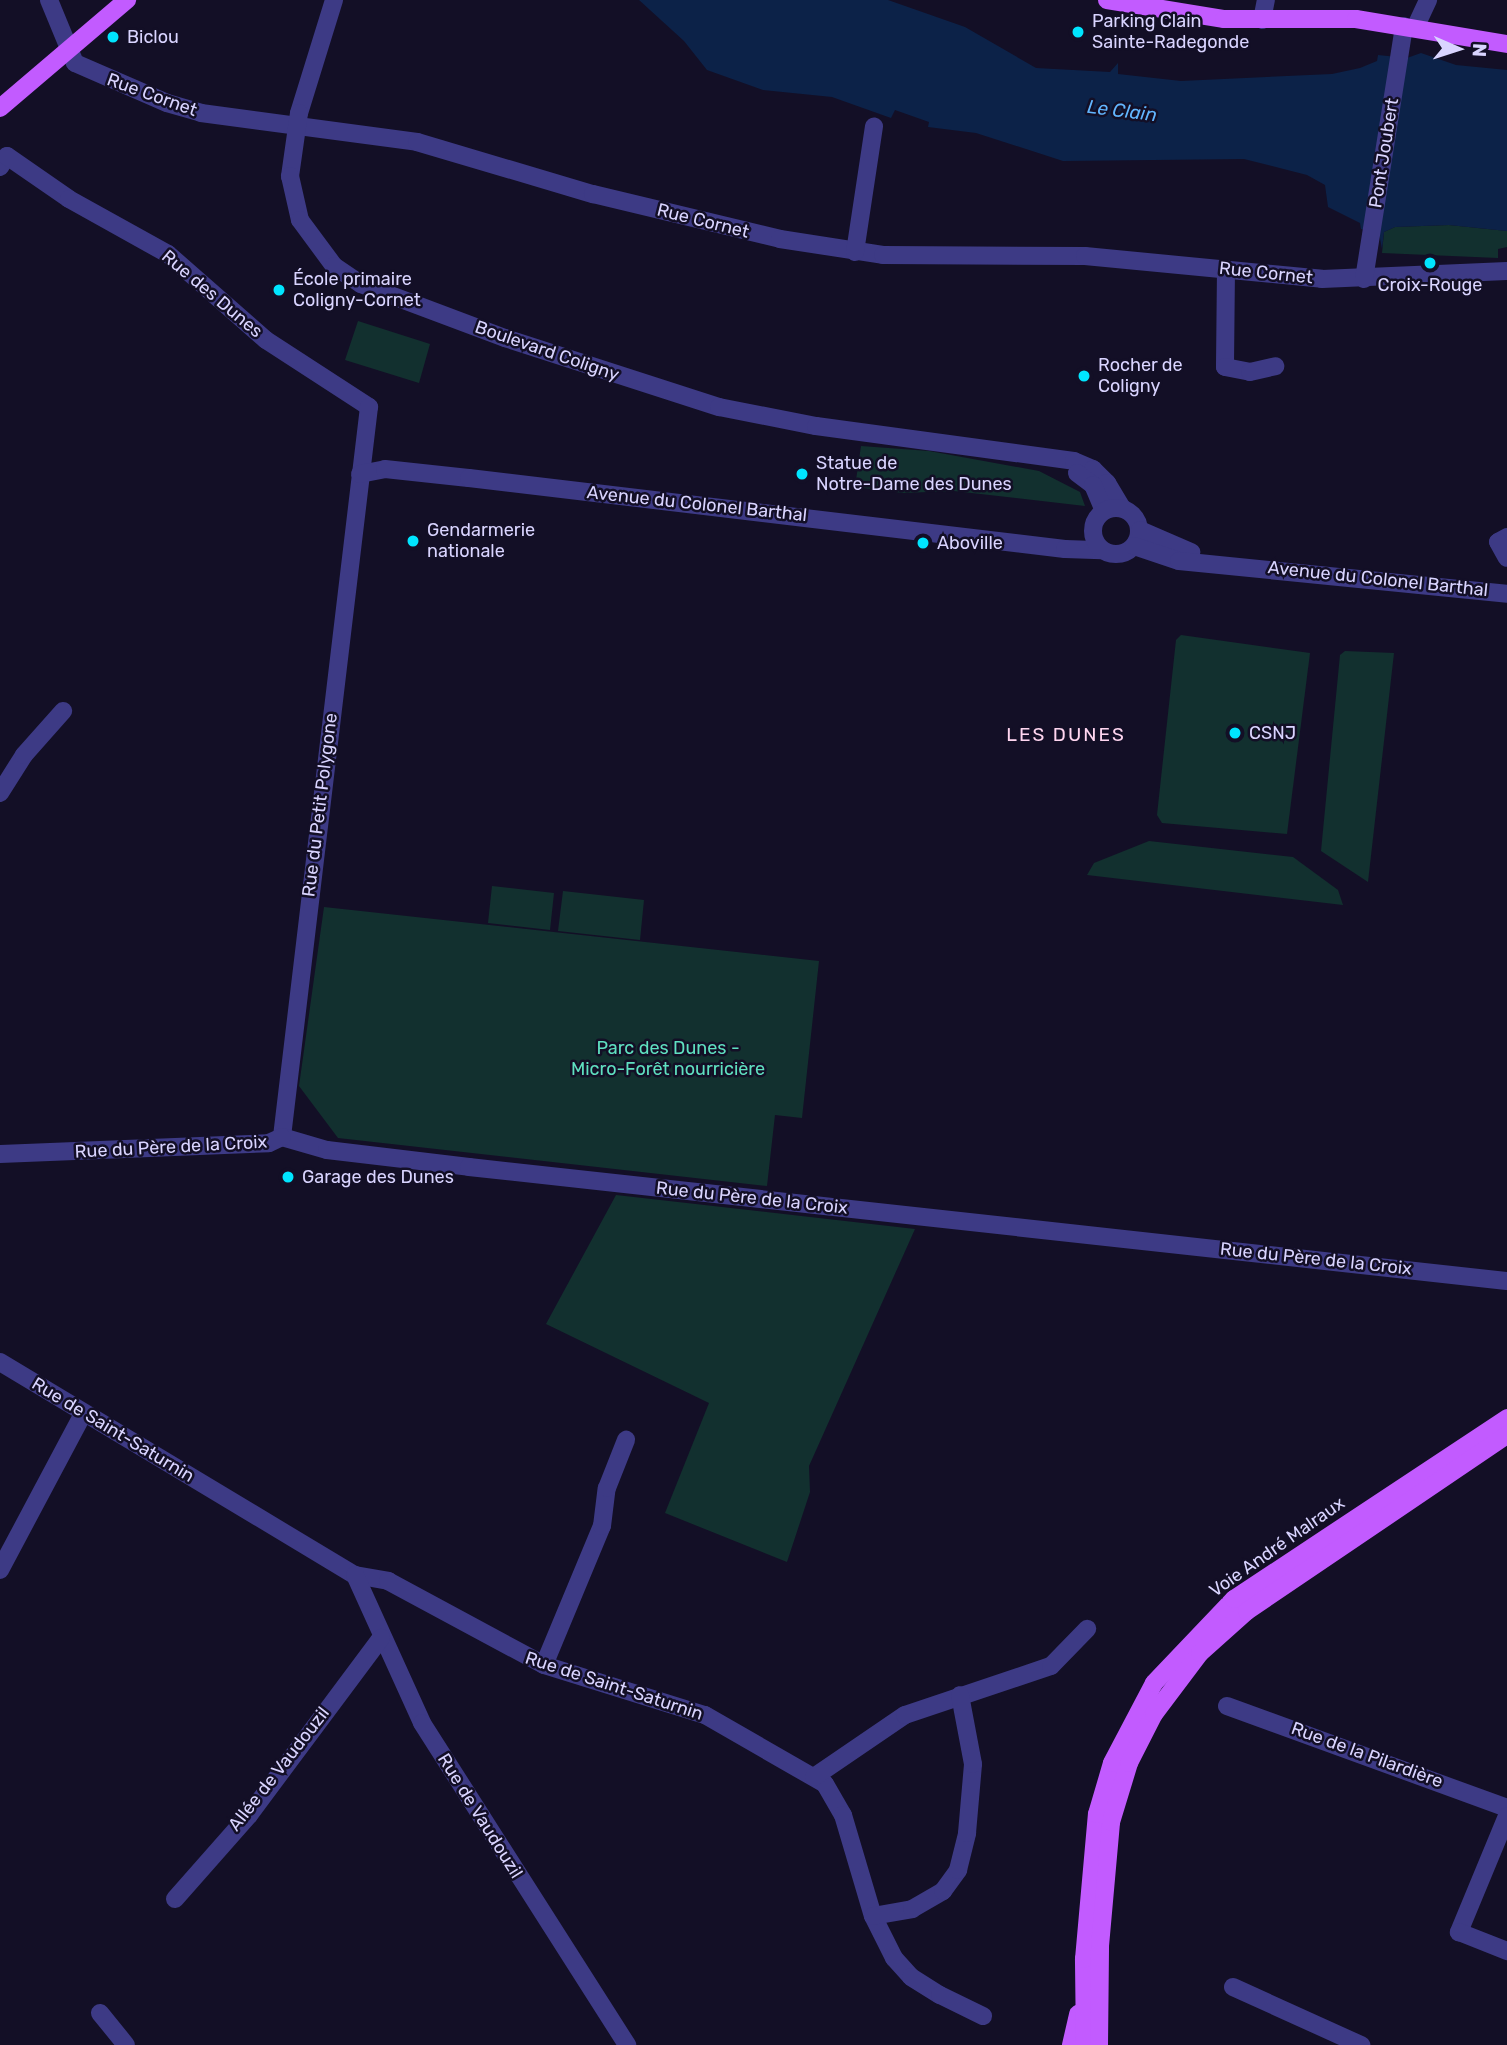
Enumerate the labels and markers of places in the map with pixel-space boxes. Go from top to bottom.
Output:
place label: Parking Clain Sainte-Radegonde [1092,11,1249,54]
marker: Parking Clain Sainte-Radegonde [1070,24,1086,40]
place label: Biclou [127,26,179,48]
marker: Biclou [105,29,121,45]
marker: Croix-Rouge [1422,255,1438,271]
place label: École primaire Coligny-Cornet [293,269,421,312]
place label: Croix-Rouge [1378,274,1482,296]
marker: École primaire Coligny-Cornet [271,282,287,298]
place label: Rocher de Coligny [1098,355,1183,398]
marker: Rocher de Coligny [1076,368,1092,384]
place label: Statue de Notre-Dame des Dunes [816,453,1012,496]
marker: Statue de Notre-Dame des Dunes [794,466,810,482]
place label: Gendarmerie nationale [427,520,535,562]
place label: Aboville [937,532,1003,554]
marker: Gendarmerie nationale [405,533,421,549]
marker: Aboville [915,535,931,551]
place label: CSNJ [1249,722,1296,744]
marker: CSNJ [1227,725,1243,741]
place label: Garage des Dunes [302,1166,454,1188]
marker: Garage des Dunes [280,1169,296,1185]

